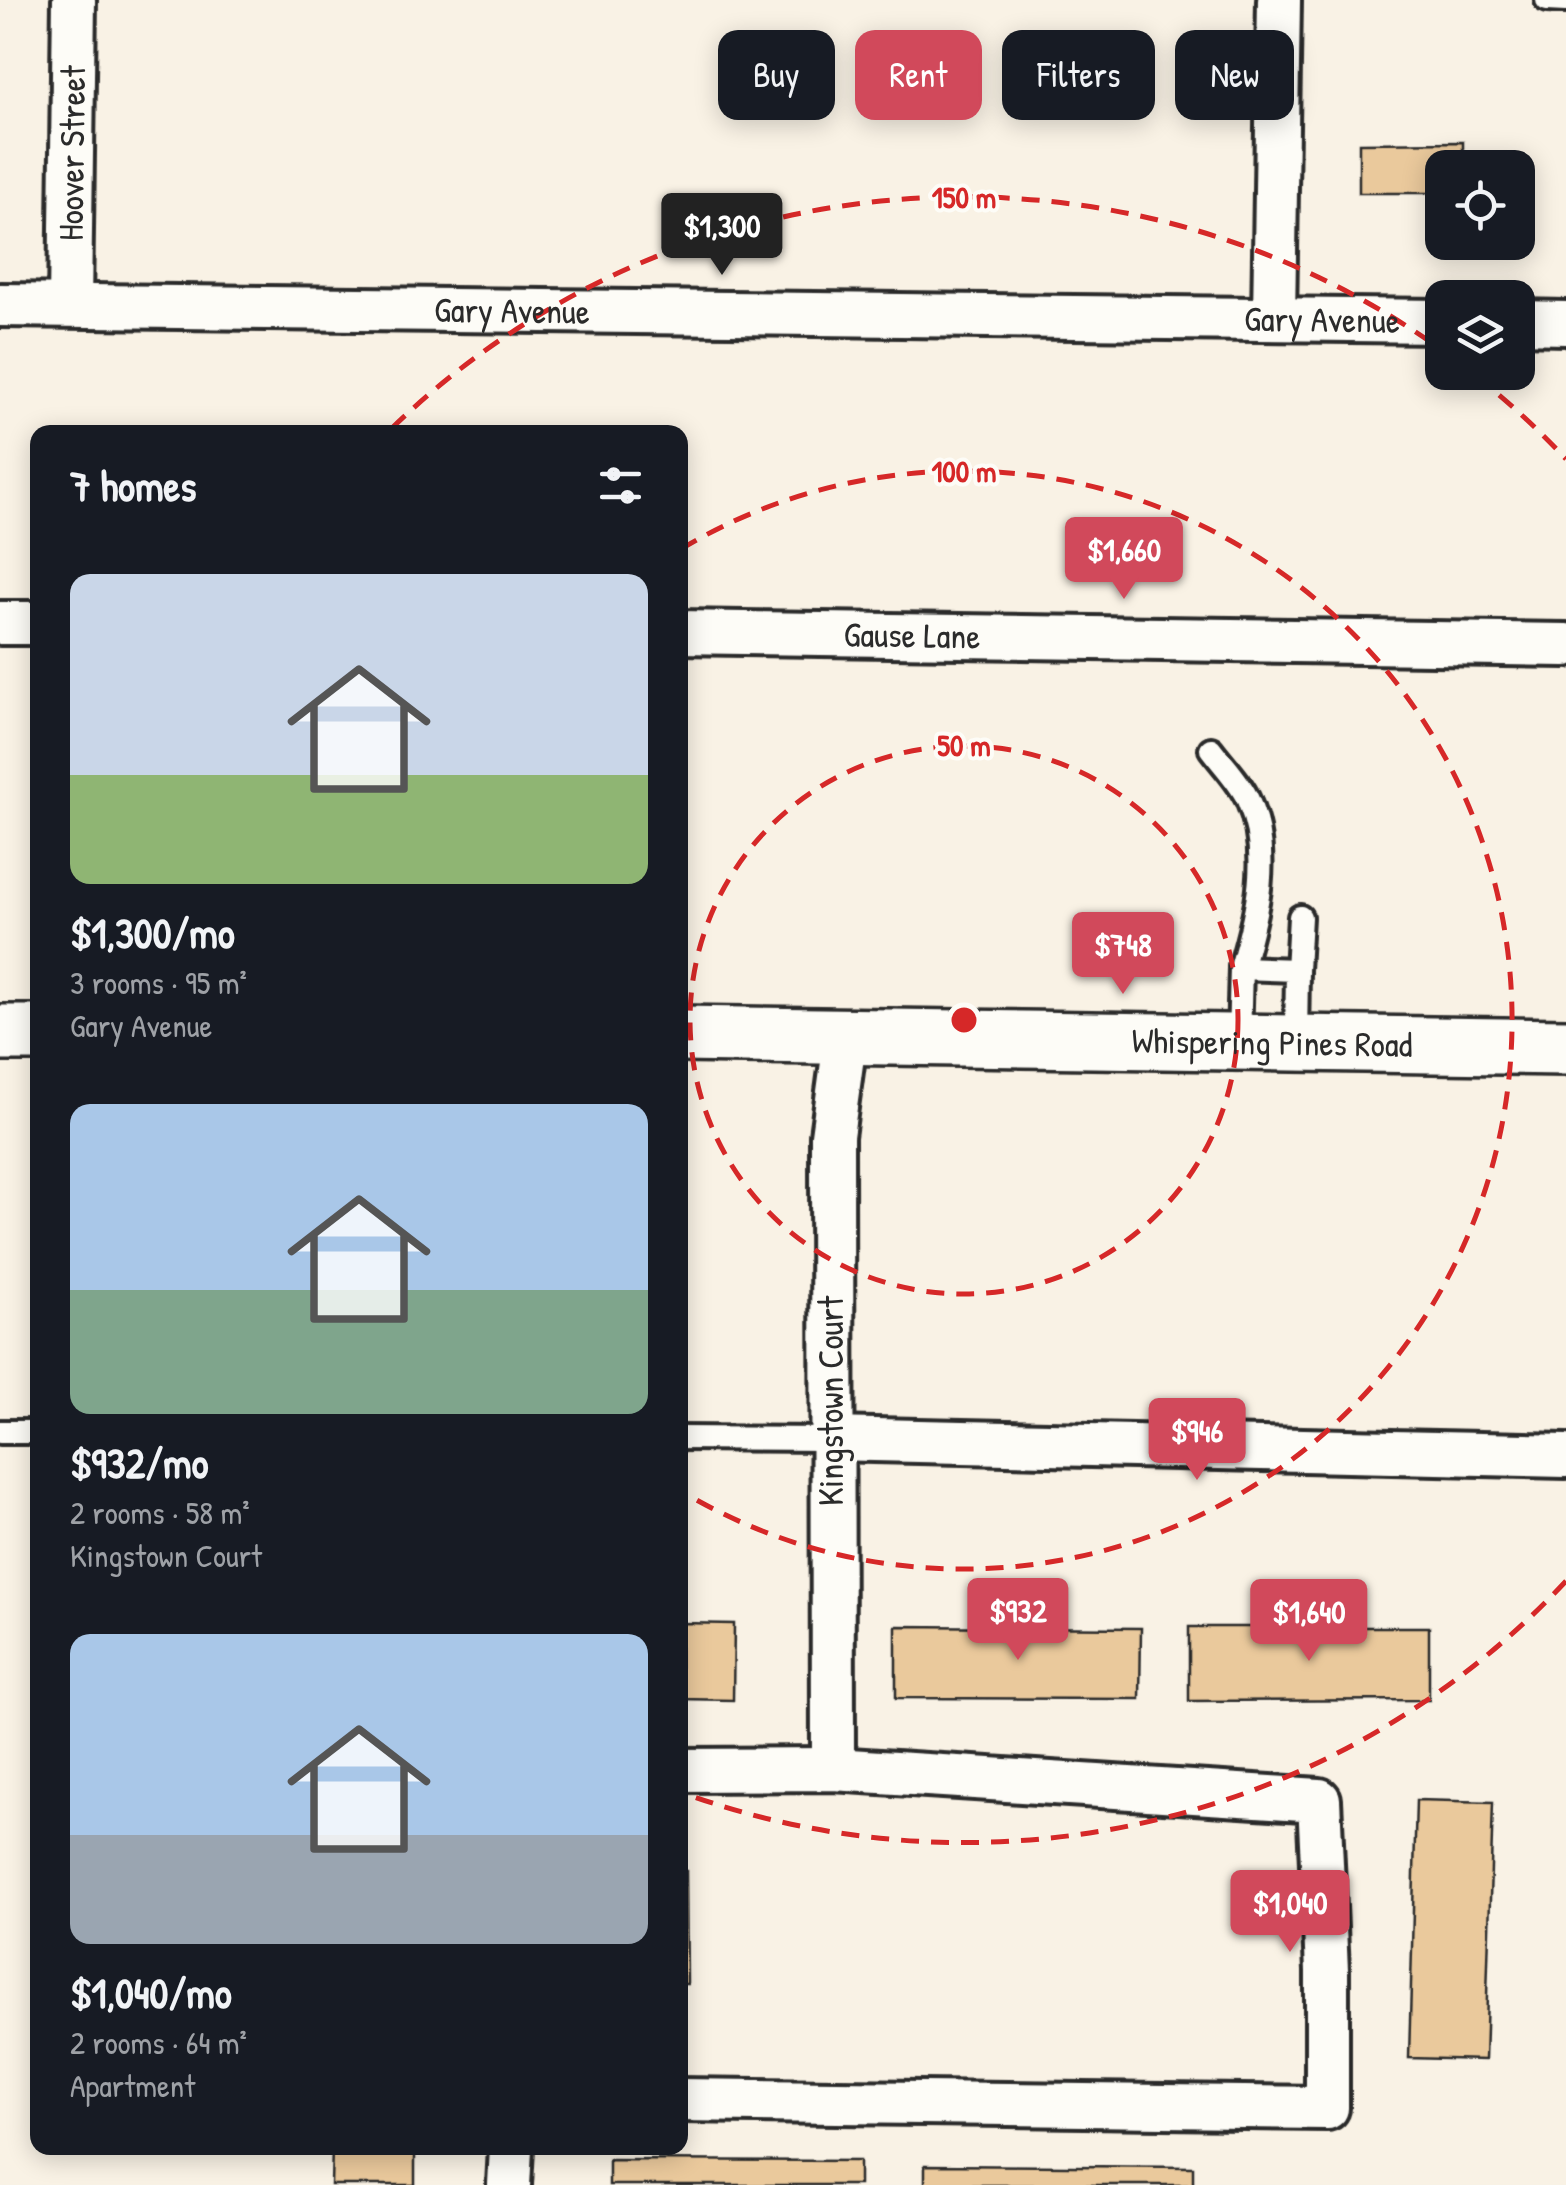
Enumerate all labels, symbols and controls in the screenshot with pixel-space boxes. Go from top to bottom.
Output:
chip: Buy [718,30,835,120]
chip: Rent [855,30,982,120]
chip: Filters [1002,30,1155,120]
chip: New [1175,30,1294,120]
street label: Hoover Street [47,64,96,241]
map controls [1425,150,1535,390]
button: locate [1425,150,1535,260]
text: 150 m [932,177,996,217]
pin: $1,300 [641,193,803,278]
text: $1,300 [683,204,761,247]
button: layers [1425,280,1535,390]
street label: Gary Avenue [434,286,590,335]
street label: Gary Avenue [1244,295,1400,344]
text: 100 m [931,451,997,491]
text: 7 homes [70,457,196,514]
icon: filters [593,458,648,513]
pin: $1,660 [1043,517,1205,602]
text: $1,660 [1087,528,1161,571]
street label: Gause Lane [843,610,981,659]
icon: home [269,639,449,819]
text: 50 m [937,725,991,765]
text: $1,300/mo [70,904,235,961]
pin: $748 [1064,912,1182,997]
text: $748 [1094,923,1152,966]
text: 3 rooms · 95 m² [70,961,247,1004]
centre of rings [946,1002,982,1038]
text: Gary Avenue [70,1004,212,1047]
street label: Whispering Pines Road [1131,1017,1413,1068]
icon: home [269,1169,449,1349]
street label: Kingstown Court [807,1295,854,1506]
pin: $946 [1138,1398,1256,1483]
text: $946 [1171,1409,1223,1452]
text: $932/mo [70,1434,208,1491]
text: 2 rooms · 58 m² [70,1491,250,1534]
text: Kingstown Court [70,1534,262,1577]
pin: $932 [959,1578,1077,1663]
pin: $1,640 [1228,1579,1390,1664]
text: $932 [989,1589,1047,1632]
text: $1,640 [1272,1590,1346,1633]
icon: home [269,1699,449,1879]
pin: $1,040 [1209,1870,1371,1955]
text: $1,040 [1253,1881,1327,1924]
text: $1,040/mo [70,1964,232,2021]
text: 2 rooms · 64 m² [70,2021,247,2064]
text: Apartment [70,2064,195,2107]

